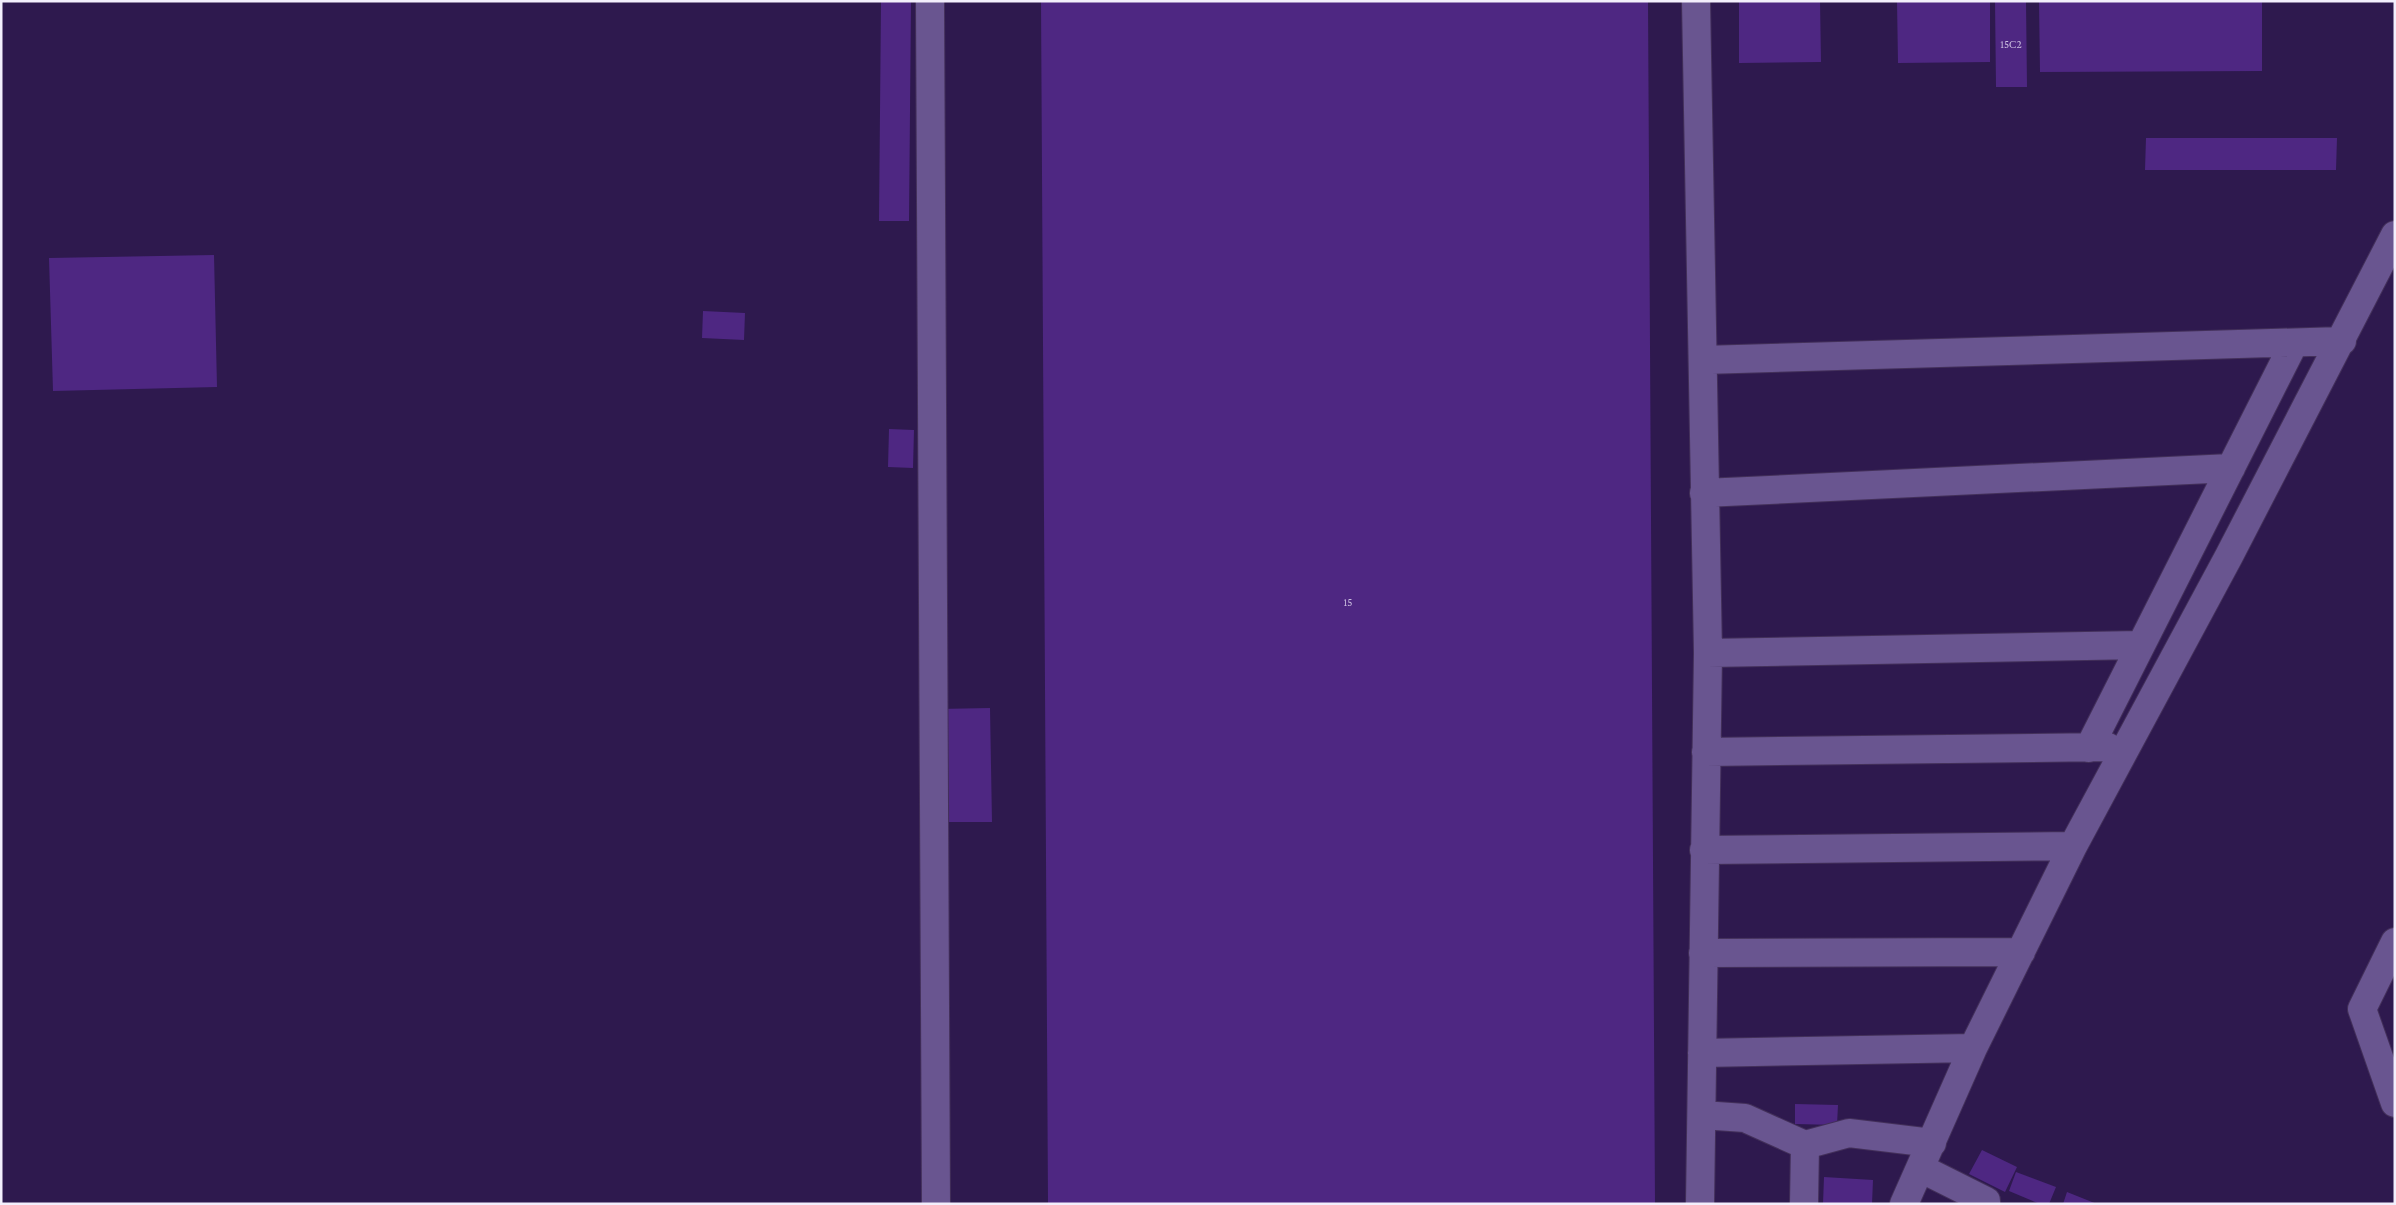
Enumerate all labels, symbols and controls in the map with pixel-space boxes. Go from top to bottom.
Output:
house number: 15С2 [2000,38,2022,50]
house number: 15 [1344,596,1352,608]

